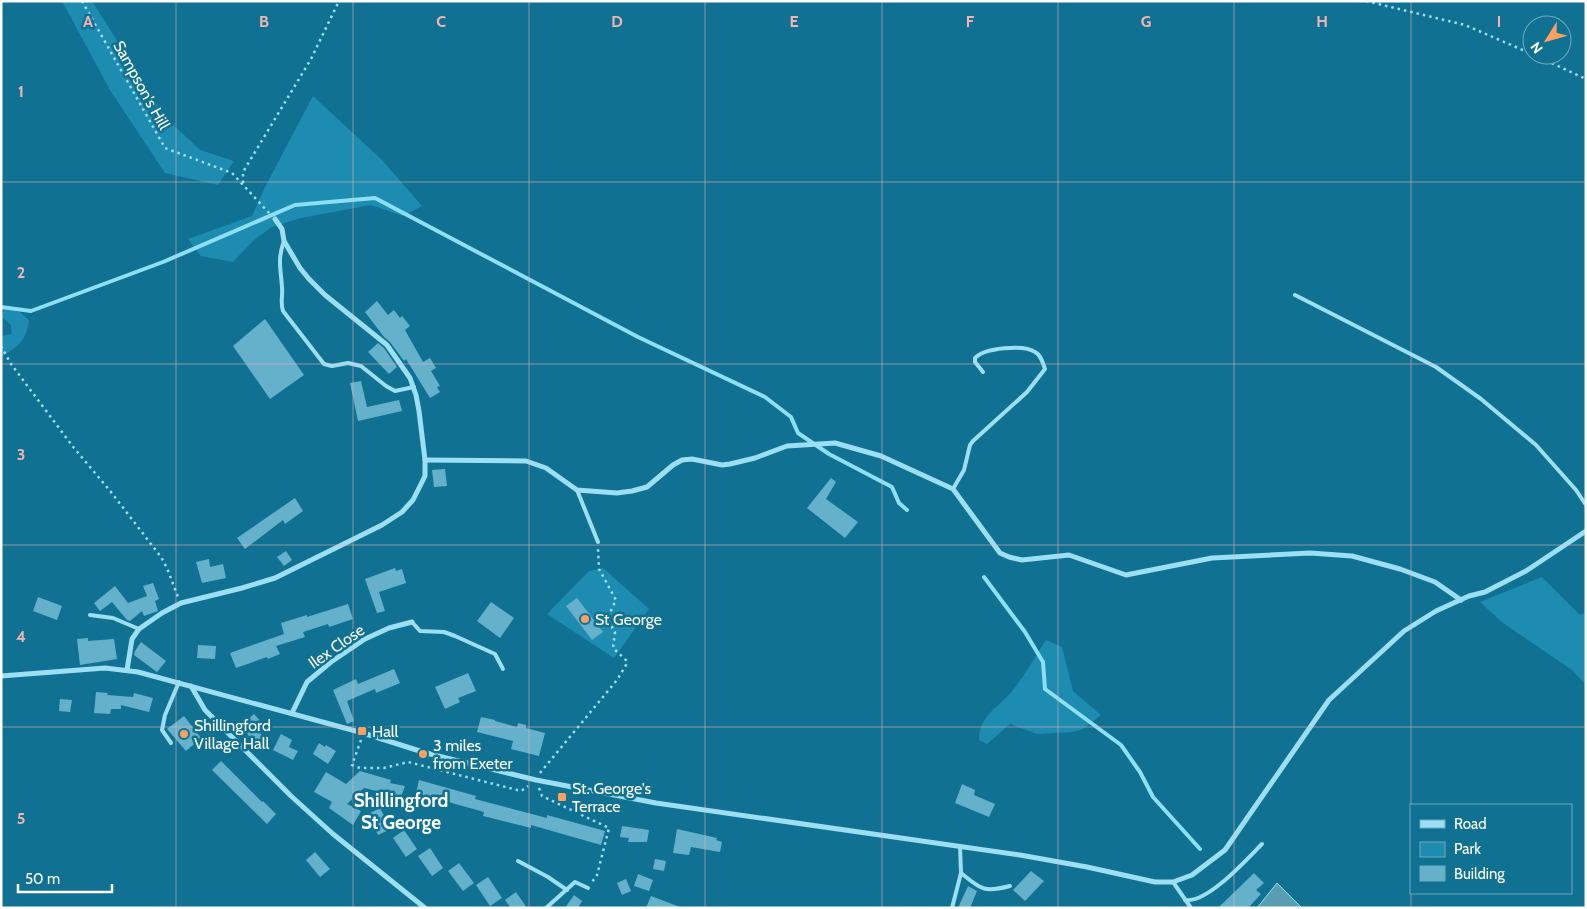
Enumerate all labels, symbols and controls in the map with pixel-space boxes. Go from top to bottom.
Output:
text: A [83,12,93,31]
text: B [259,12,269,31]
text: C [436,12,446,31]
text: D [611,12,623,31]
text: E [789,12,799,31]
text: F [966,12,975,31]
text: G [1141,12,1151,31]
text: H [1316,12,1328,31]
text: I [1497,12,1501,31]
north arrow [1522,15,1572,65]
street label: Sampson's Hill [109,37,174,133]
text: N [1526,38,1547,57]
text: 1 [18,82,24,101]
text: 2 [17,263,25,282]
text: 3 [17,445,25,464]
place label: St George [595,610,662,629]
marker: St George [579,613,591,625]
street label: Ilex Close [305,620,368,673]
text: 4 [16,627,26,646]
place label: Shillingford Village Hall [194,716,271,753]
place label: Hall [372,722,399,741]
marker: Hall [356,725,368,737]
marker: Shillingford Village Hall [178,728,190,740]
place label: 3 miles from Exeter [433,736,513,773]
marker: 3 miles from Exeter [417,748,429,760]
place label: St. George's Terrace [572,779,652,816]
district label: Shillingford St George [354,789,448,834]
marker: St. George's Terrace [556,791,568,803]
legend [1410,804,1572,894]
text: 5 [17,809,25,828]
text: Road [1454,815,1487,833]
text: Park [1454,840,1481,858]
scale bar [18,862,111,894]
text: Building [1454,865,1505,883]
text: 50 m [25,870,60,888]

